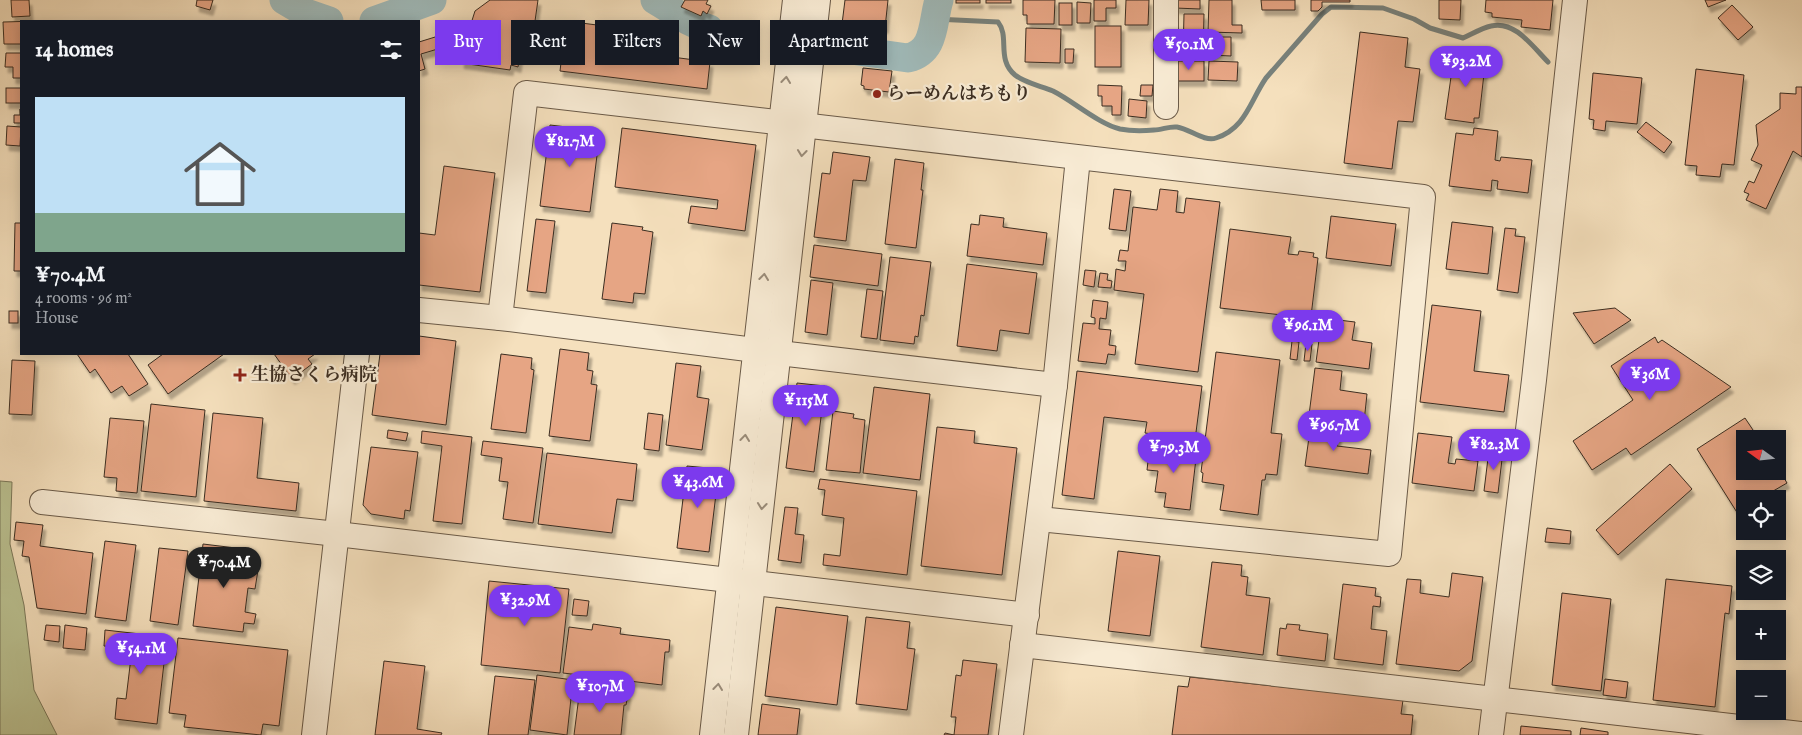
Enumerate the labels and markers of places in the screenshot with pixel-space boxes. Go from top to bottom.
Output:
pin: ¥50.1M [1148,28,1230,71]
pin: ¥93.2M [1425,46,1507,88]
place label: らーめんはちもり [887,83,1031,106]
marker: らーめんはちもり [871,88,883,100]
pin: ¥81.7M [529,126,611,168]
pin: ¥96.1M [1267,310,1349,352]
pin: ¥36M [1620,358,1680,401]
place label: 生協さくら病院 [251,364,377,387]
marker: 生協さくら病院 [233,368,247,382]
pin: ¥115M [771,384,841,427]
pin: ¥96.7M [1293,410,1375,452]
pin: ¥82.3M [1453,428,1535,471]
pin: ¥79.3M [1133,432,1215,474]
pin: ¥43.6M [657,466,739,509]
pin: ¥70.4M [183,546,265,589]
pin: ¥32.9M [484,584,566,627]
pin: ¥54.1M [100,632,182,675]
pin: ¥107M [565,670,635,713]

